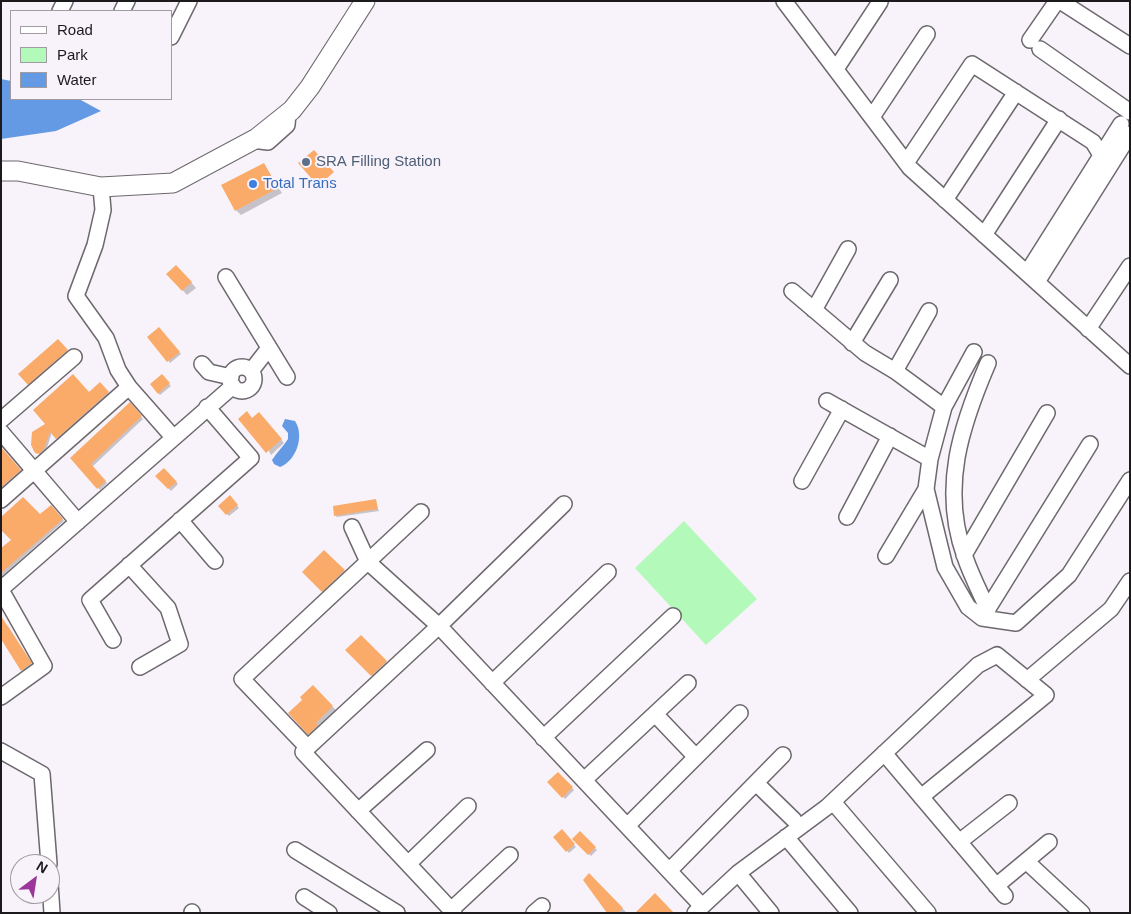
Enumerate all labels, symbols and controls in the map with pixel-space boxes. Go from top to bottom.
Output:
legend [10,10,172,100]
text: Road [57,21,93,38]
text: Park [57,46,88,63]
text: Water [57,71,96,88]
place label: SRA Filling Station [316,153,441,171]
marker: SRA Filling Station [300,156,312,168]
place label: Total Trans [263,175,337,193]
marker: Total Trans [247,178,259,190]
north arrow [10,854,60,904]
text: N [34,858,51,876]

